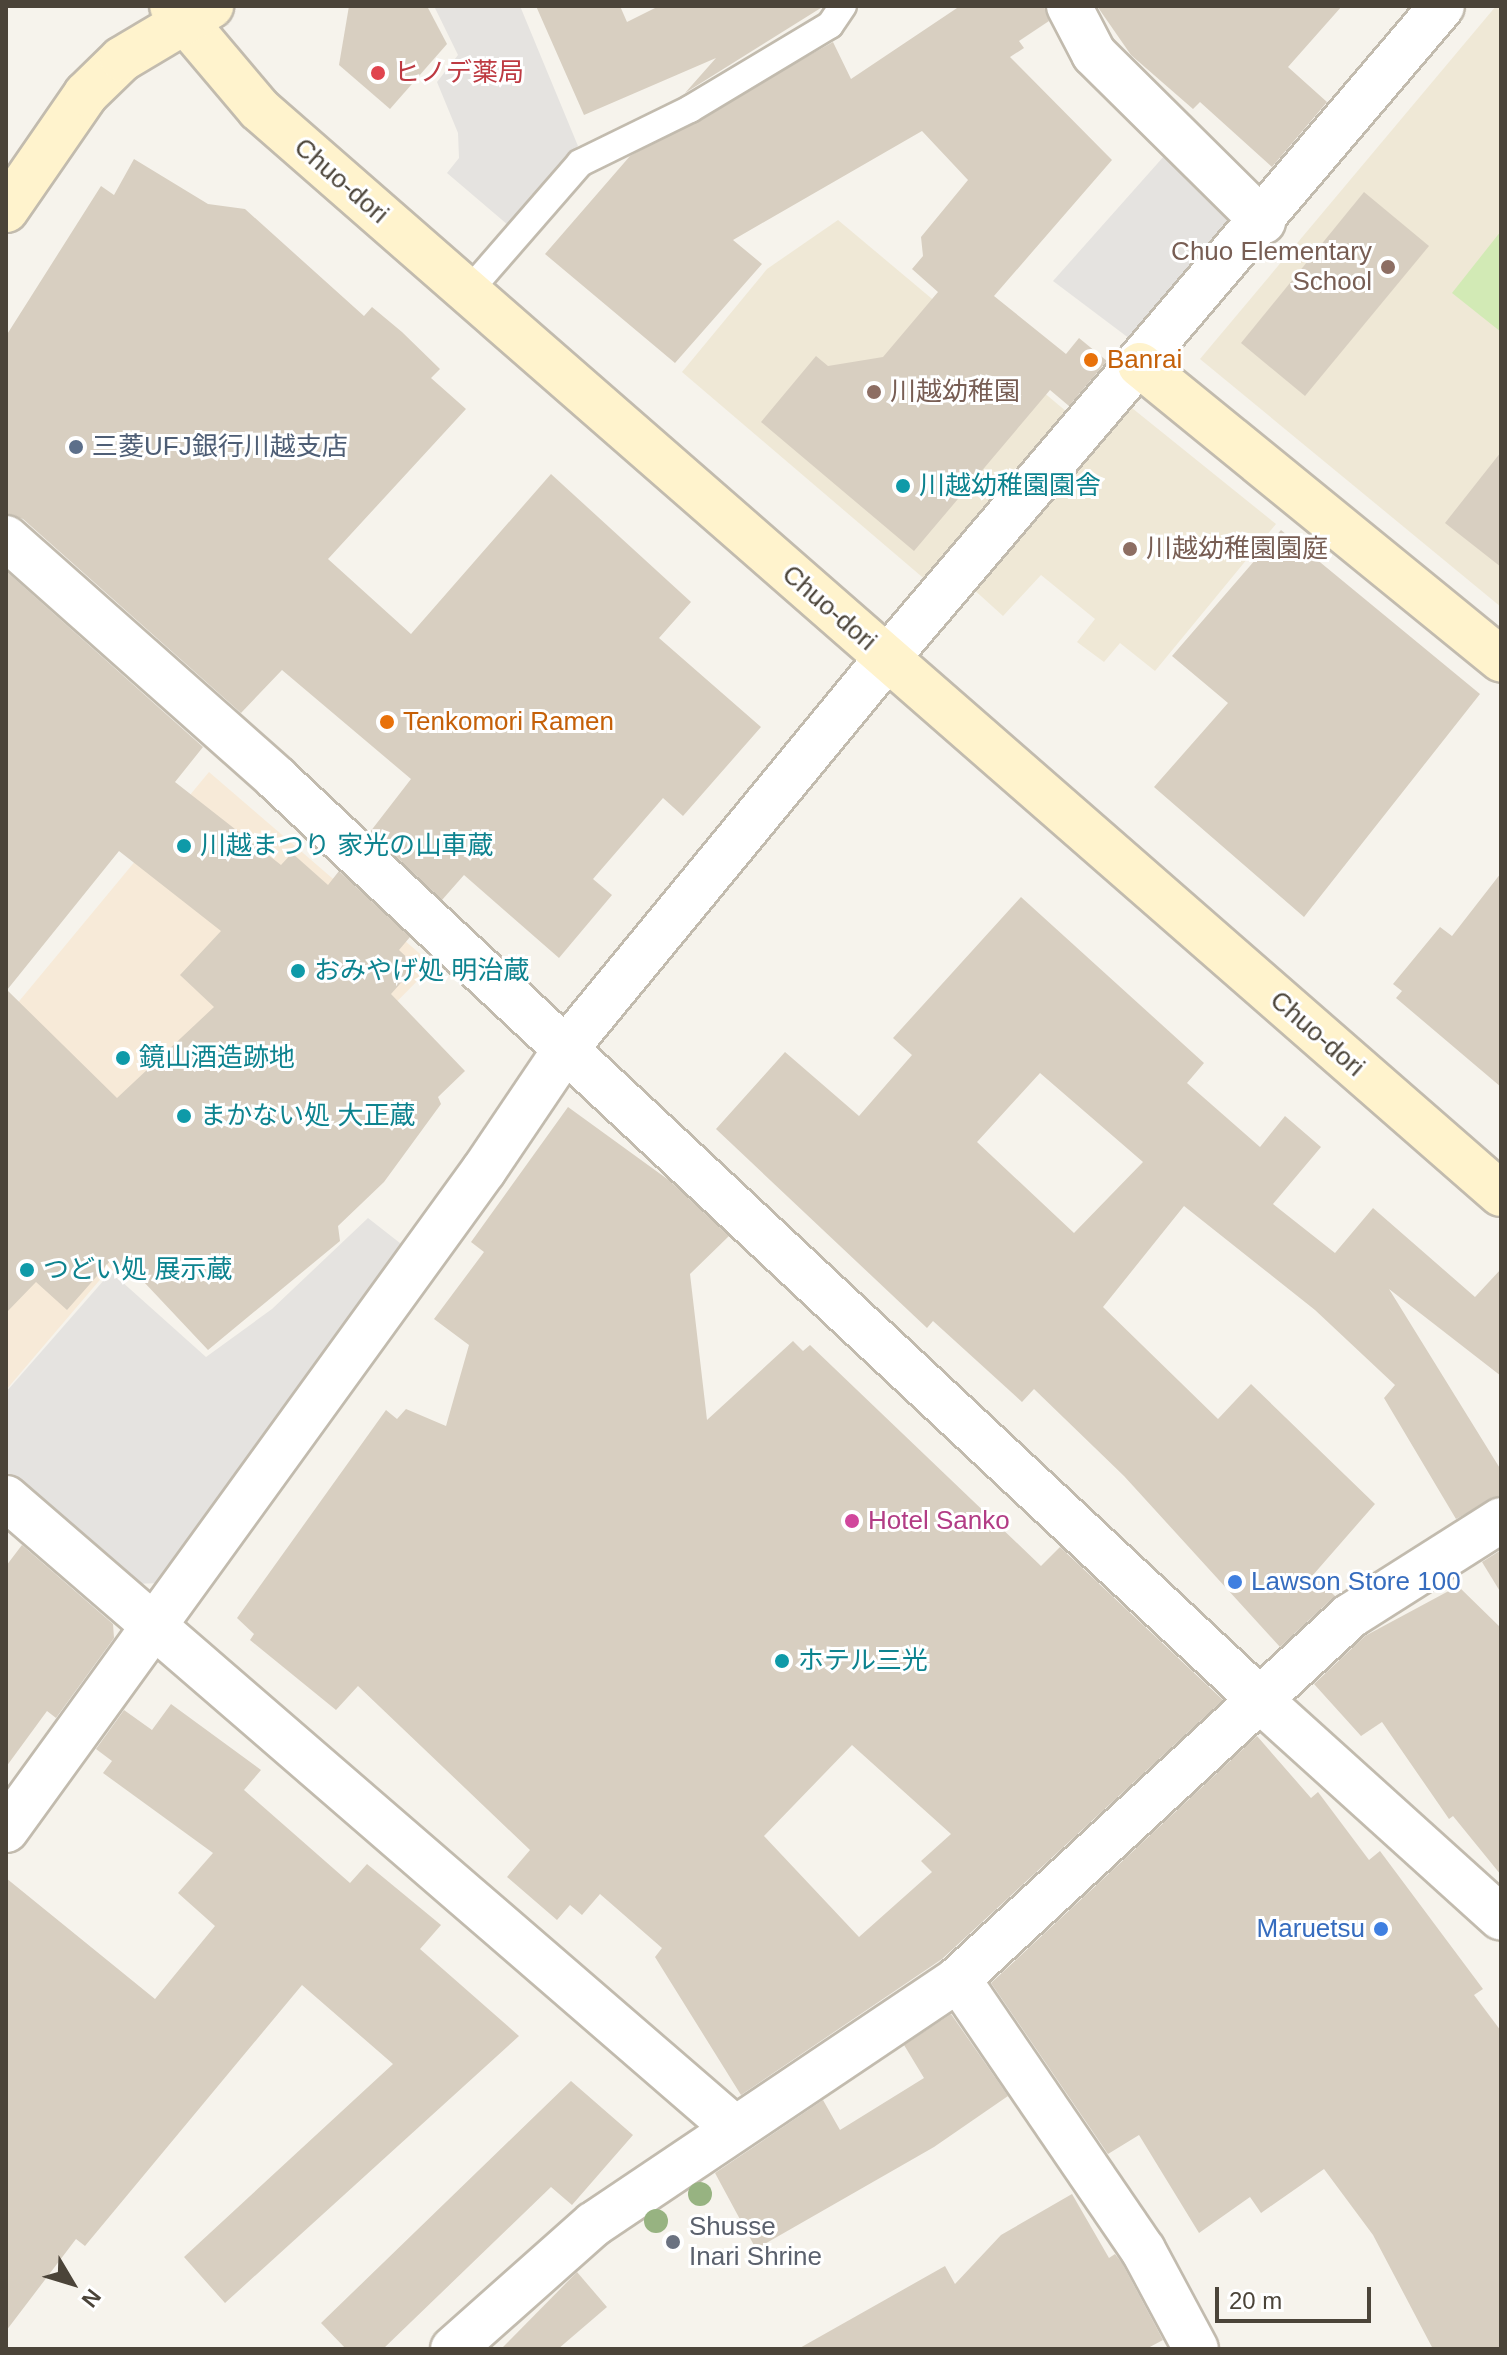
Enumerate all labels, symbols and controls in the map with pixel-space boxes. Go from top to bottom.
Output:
place label: ヒノデ薬局 [394,57,524,89]
marker: ヒノデ薬局 [369,64,387,82]
street label: Chuo-dori [288,132,394,230]
place label: Chuo Elementary School [1171,236,1372,298]
marker: Chuo Elementary School [1379,258,1397,276]
place label: Banrai [1107,344,1182,376]
marker: Banrai [1082,351,1100,369]
place label: 川越幼稚園 [890,376,1020,408]
marker: 川越幼稚園 [865,383,883,401]
place label: 三菱UFJ銀行川越支店 [92,431,348,463]
marker: 三菱UFJ銀行川越支店 [67,438,85,456]
place label: 川越幼稚園園舎 [919,470,1101,502]
marker: 川越幼稚園園舎 [894,477,912,495]
place label: 川越幼稚園園庭 [1146,533,1328,565]
marker: 川越幼稚園園庭 [1121,540,1139,558]
street label: Chuo-dori [776,559,882,657]
place label: Tenkomori Ramen [403,706,614,738]
marker: Tenkomori Ramen [378,713,396,731]
place label: 川越まつり 家光の山車蔵 [200,830,493,862]
marker: 川越まつり 家光の山車蔵 [175,837,193,855]
place label: おみやげ処 明治蔵 [314,955,529,987]
marker: おみやげ処 明治蔵 [289,962,307,980]
street label: Chuo-dori [1264,985,1370,1083]
place label: 鏡山酒造跡地 [139,1042,295,1074]
marker: 鏡山酒造跡地 [114,1049,132,1067]
place label: まかない処 大正蔵 [200,1100,415,1132]
marker: まかない処 大正蔵 [175,1107,193,1125]
place label: つどい処 展示蔵 [43,1254,232,1286]
marker: つどい処 展示蔵 [18,1261,36,1279]
place label: Hotel Sanko [868,1505,1010,1537]
marker: Hotel Sanko [843,1512,861,1530]
place label: Lawson Store 100 [1251,1566,1461,1598]
marker: Lawson Store 100 [1226,1573,1244,1591]
place label: ホテル三光 [798,1645,928,1677]
marker: ホテル三光 [773,1652,791,1670]
place label: Maruetsu [1257,1913,1365,1945]
marker: Maruetsu [1372,1920,1390,1938]
place label: Shusse Inari Shrine [689,2211,822,2272]
marker: Shusse Inari Shrine [664,2233,682,2251]
north arrow [32,2243,112,2323]
scale bar [1219,2271,1375,2321]
text: N [77,2284,106,2312]
text: 20 m [1229,2287,1282,2314]

